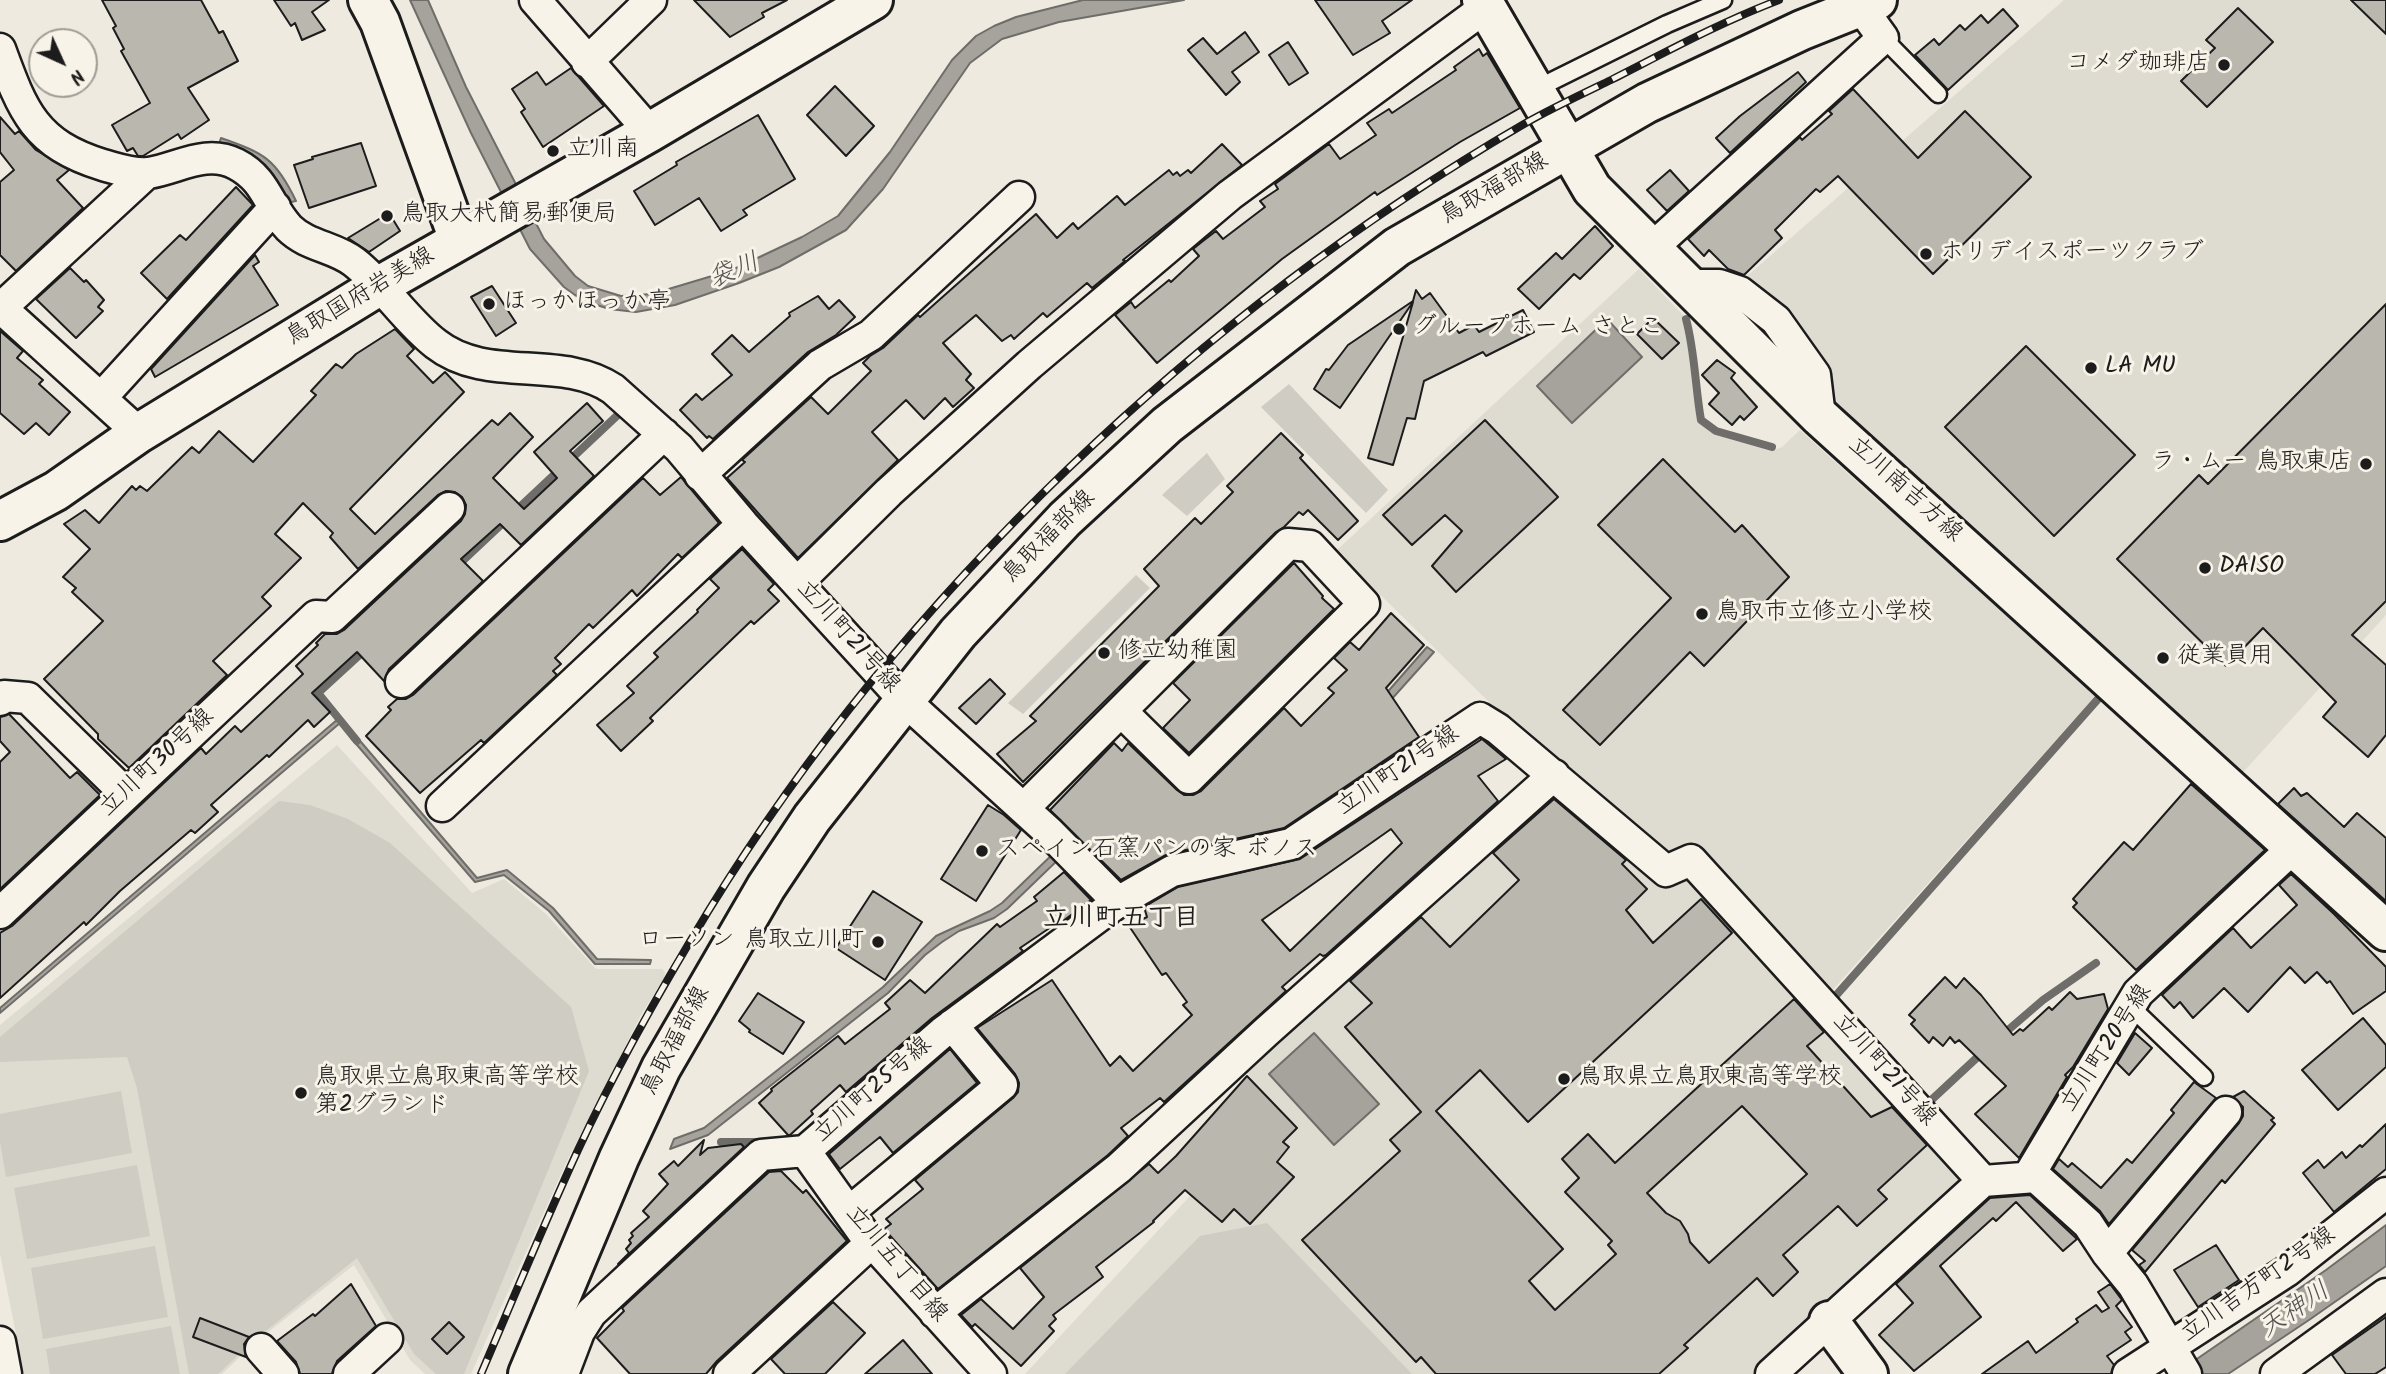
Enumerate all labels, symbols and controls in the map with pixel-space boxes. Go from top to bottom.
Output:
north arrow [28,28,98,98]
place label: コメダ珈琲店 [2066,51,2210,79]
marker: コメダ珈琲店 [2216,57,2232,73]
text: N [62,62,91,91]
place label: 立川南 [567,137,639,165]
marker: 立川南 [545,143,561,159]
street label: 鳥取福部線 [1436,148,1554,232]
place label: 鳥取大杙簡易郵便局 [401,202,617,230]
marker: 鳥取大杙簡易郵便局 [379,208,395,224]
place label: ホリデイスポーツクラブ [1940,240,2204,268]
street label: 鳥取国府岩美線 [282,242,440,354]
marker: ホリデイスポーツクラブ [1918,246,1934,262]
water label: 袋川 [705,249,765,297]
place label: ほっかほっか亭 [503,290,671,318]
marker: ほっかほっか亭 [481,296,497,312]
place label: グループホーム さとこ [1413,315,1664,343]
marker: グループホーム さとこ [1391,321,1407,337]
place label: LA MU [2105,354,2176,382]
marker: LA MU [2083,360,2099,376]
street label: 立川南吉方線 [1841,432,1967,550]
place label: ラ・ムー 鳥取東店 [2151,450,2352,478]
marker: ラ・ムー 鳥取東店 [2358,456,2374,472]
street label: 鳥取福部線 [997,485,1103,591]
place label: DAISO [2219,554,2284,582]
marker: DAISO [2197,560,2213,576]
street label: 立川町21号線 [789,576,905,700]
place label: 鳥取市立修立小学校 [1716,600,1932,628]
marker: 鳥取市立修立小学校 [1694,606,1710,622]
place label: 修立幼稚園 [1118,639,1238,667]
place label: 従業員用 [2177,644,2273,672]
marker: 修立幼稚園 [1096,645,1112,661]
marker: 従業員用 [2155,650,2171,666]
street label: 立川町30号線 [95,704,221,824]
street label: 立川町21号線 [1332,721,1466,823]
place label: スペイン石窯パンの家 ボノス [996,837,1318,865]
marker: スペイン石窯パンの家 ボノス [974,843,990,859]
district label: 立川町五丁目 [1043,905,1199,937]
place label: ローソン 鳥取立川町 [638,928,864,956]
marker: ローソン 鳥取立川町 [870,934,886,950]
street label: 立川町20号線 [2056,980,2160,1118]
street label: 鳥取福部線 [636,982,718,1102]
street label: 立川町21号線 [1825,1009,1941,1133]
street label: 立川町25号線 [809,1032,939,1150]
place label: 鳥取県立鳥取東高等学校 第2グランド [315,1065,579,1121]
place label: 鳥取県立鳥取東高等学校 [1578,1065,1842,1093]
marker: 鳥取県立鳥取東高等学校 [1556,1071,1572,1087]
marker: 鳥取県立鳥取東高等学校 第2グランド [293,1085,309,1101]
street label: 立川五丁目線 [838,1201,952,1329]
street label: 立川吉方町2号線 [2176,1222,2342,1350]
water label: 天神川 [2255,1277,2337,1347]

